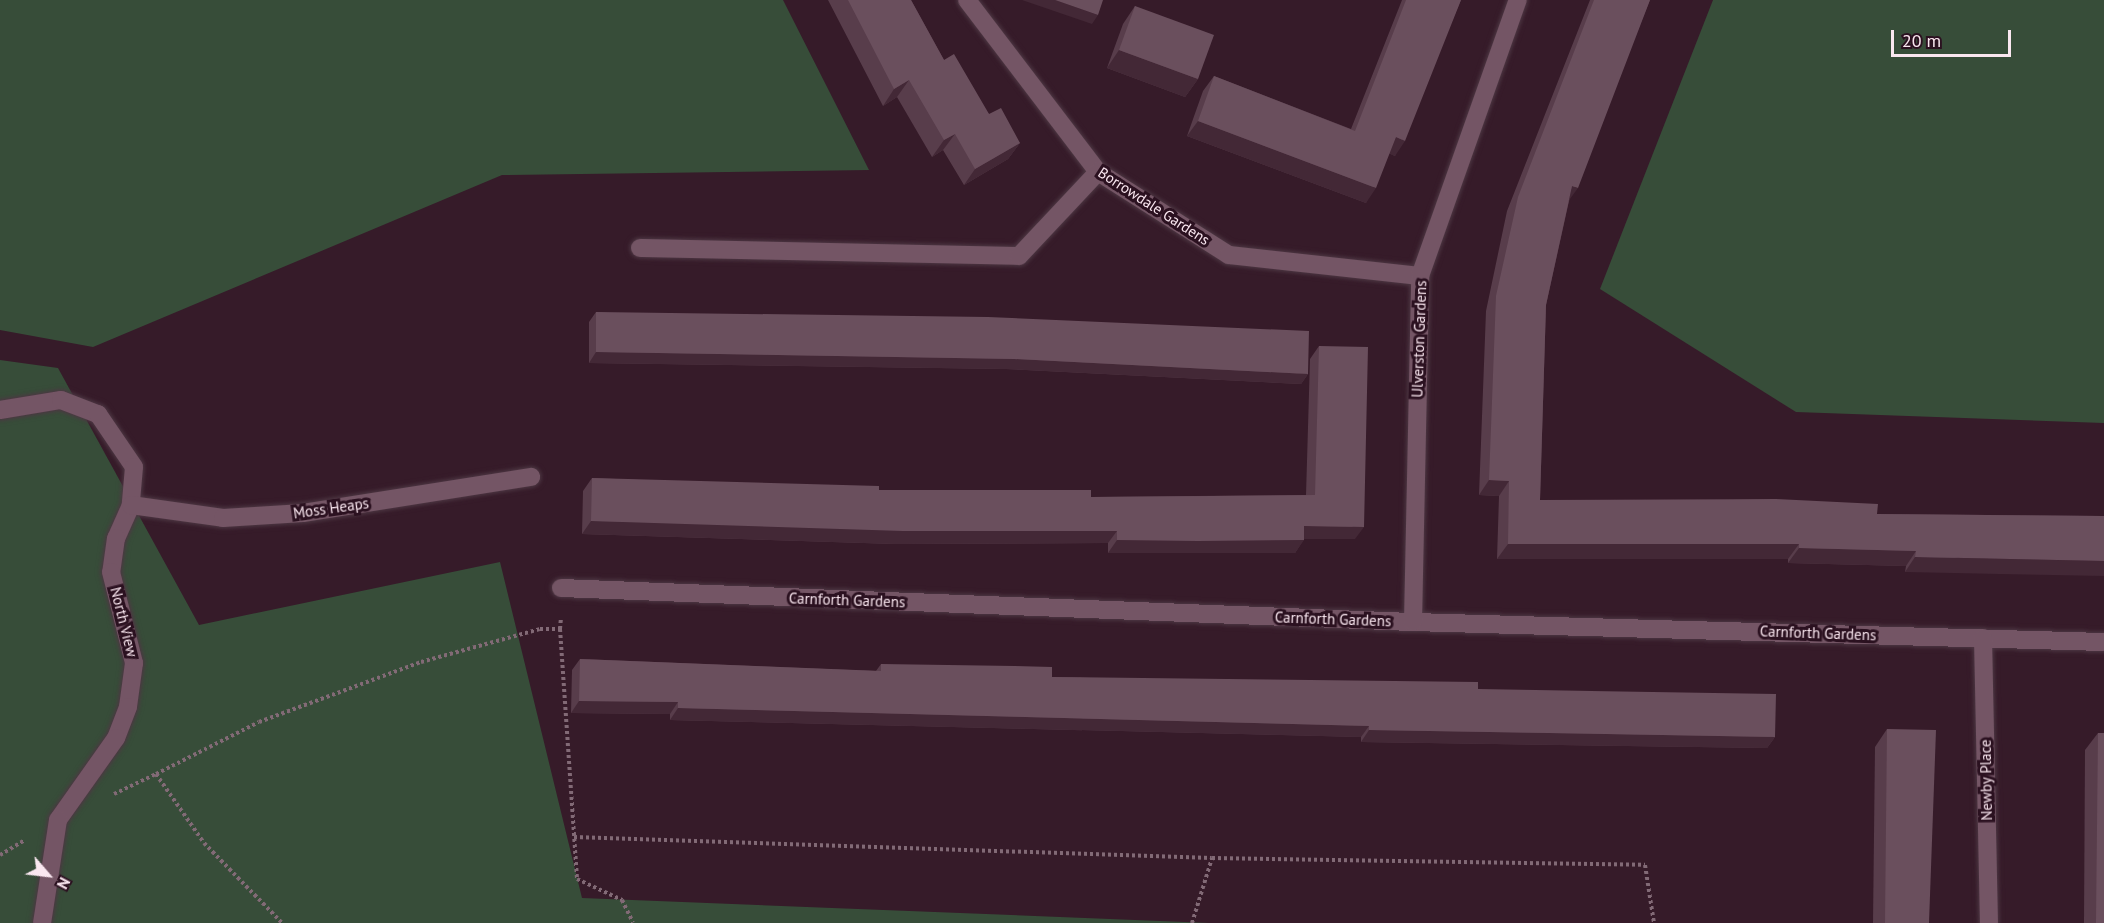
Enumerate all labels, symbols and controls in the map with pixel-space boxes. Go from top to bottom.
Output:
scale bar [1894,18,2014,56]
text: 20 m [1902,29,1941,52]
street label: Borrowdale Gardens [1095,163,1213,249]
street label: Ulverston Gardens [1408,280,1430,398]
street label: Moss Heaps [292,494,370,522]
street label: North View [107,585,141,659]
street label: Carnforth Gardens [788,589,906,611]
street label: Carnforth Gardens [1274,608,1392,630]
street label: Carnforth Gardens [1759,622,1877,644]
street label: Newby Place [1976,739,1996,821]
north arrow [18,845,78,905]
text: N [53,874,75,893]

